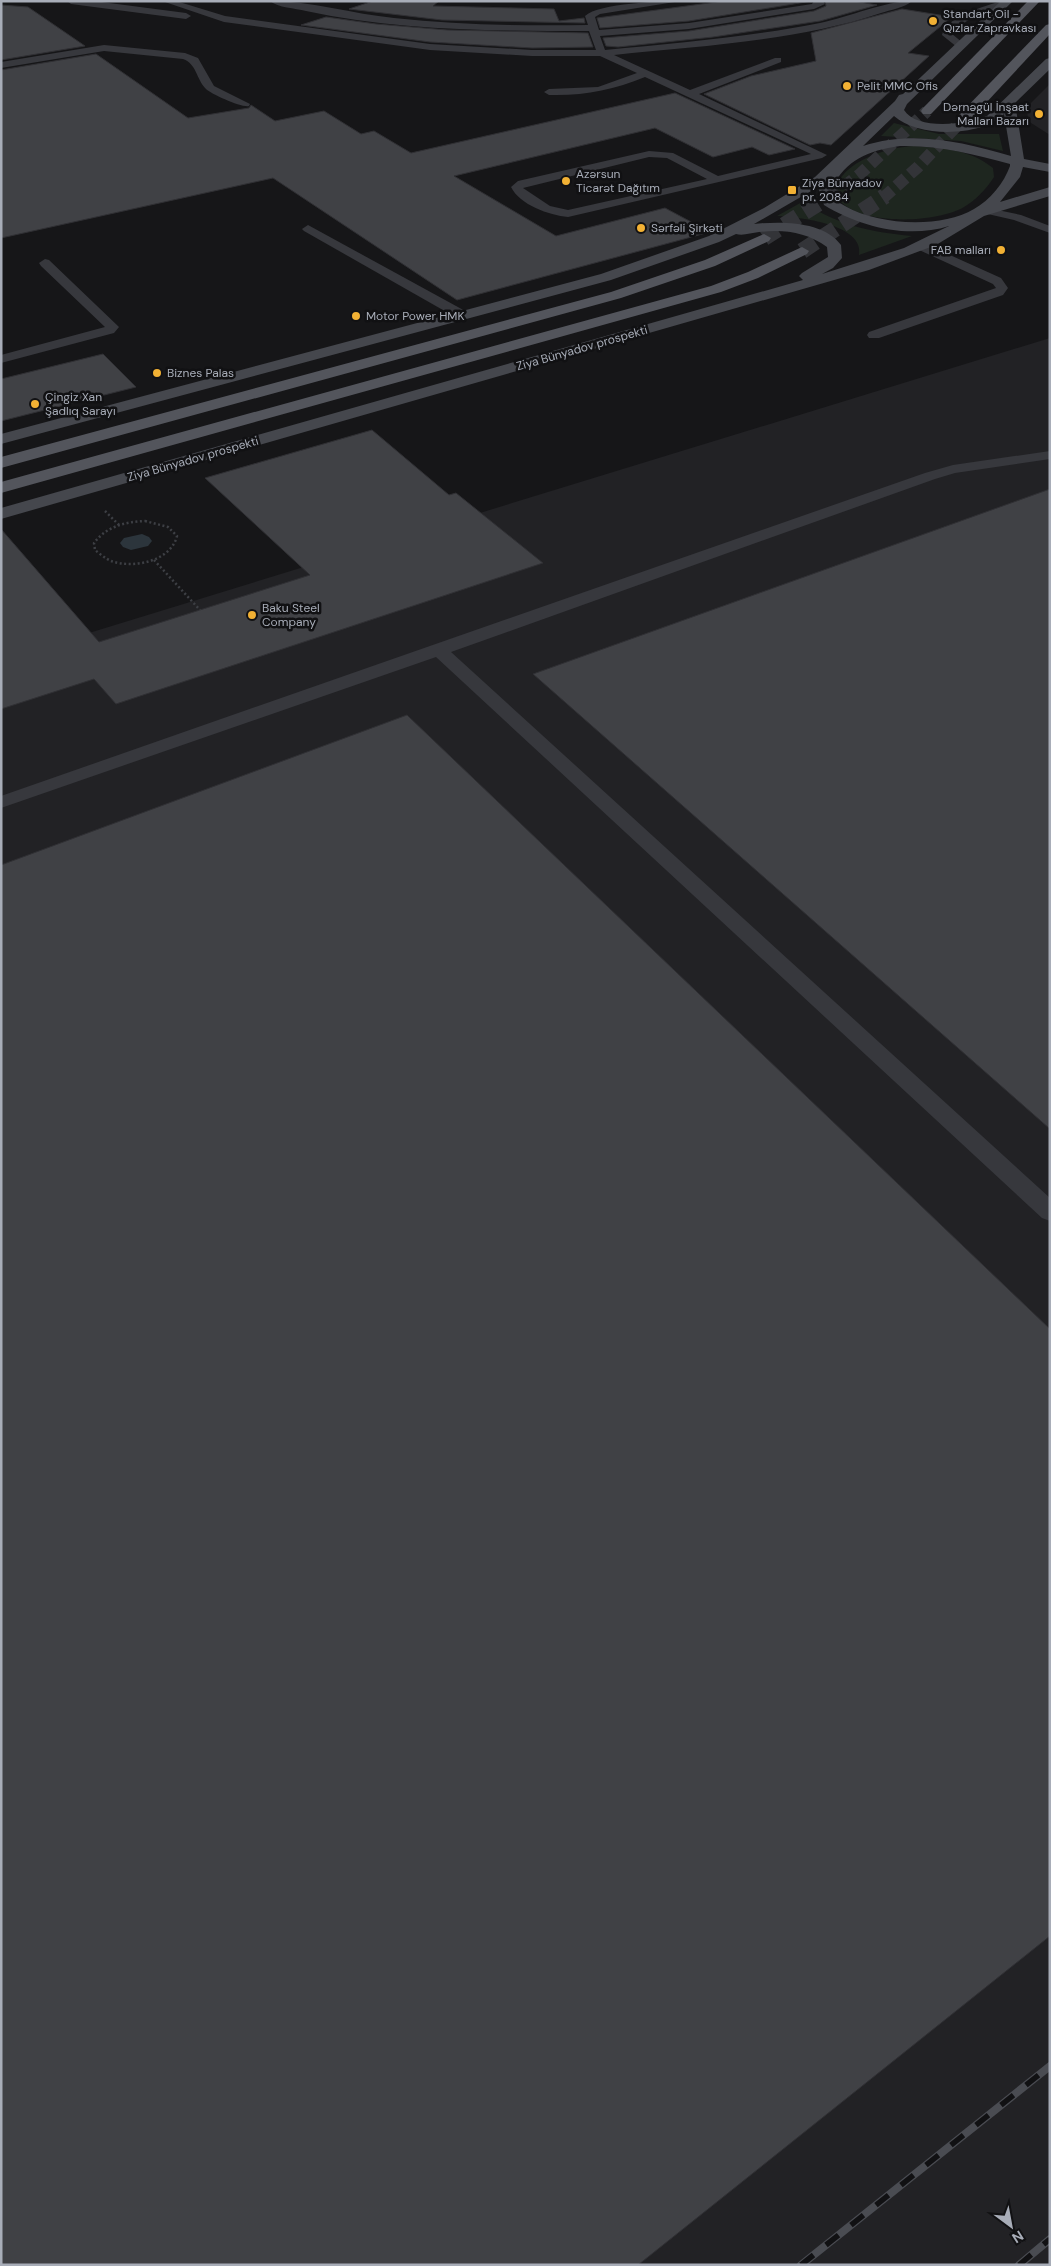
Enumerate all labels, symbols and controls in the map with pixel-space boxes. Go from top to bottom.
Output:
place label: Standart Oil - Qızlar Zapravkası [943,6,1036,36]
marker: Standart Oil - Qızlar Zapravkası [927,15,939,27]
place label: Pelit MMC Ofis [857,78,938,94]
marker: Pelit MMC Ofis [841,80,853,92]
place label: Dərnəgül İnşaat Malları Bazarı [943,99,1029,129]
marker: Dərnəgül İnşaat Malları Bazarı [1033,108,1045,120]
place label: Azərsun Ticarət Dağıtım [576,166,660,196]
marker: Azərsun Ticarət Dağıtım [560,175,572,187]
place label: Ziya Bünyadov pr. 2084 [802,175,882,205]
marker: Ziya Bünyadov pr. 2084 [786,184,798,196]
place label: Sərfəli Şirkəti [651,220,723,236]
marker: Sərfəli Şirkəti [635,222,647,234]
place label: FAB malları [931,242,991,258]
marker: FAB malları [995,244,1007,256]
place label: Motor Power HMK [366,308,464,324]
marker: Motor Power HMK [350,310,362,322]
street label: Ziya Bünyadov prospekti [515,322,650,374]
place label: Biznes Palas [167,365,234,381]
marker: Biznes Palas [151,367,163,379]
place label: Çingiz Xan Şadlıq Sarayı [45,389,116,419]
marker: Çingiz Xan Şadlıq Sarayı [29,398,41,410]
street label: Ziya Bünyadov prospekti [126,433,261,485]
place label: Baku Steel Company [262,600,320,630]
marker: Baku Steel Company [246,609,258,621]
north arrow [986,2201,1036,2251]
text: N [1009,2227,1027,2247]

